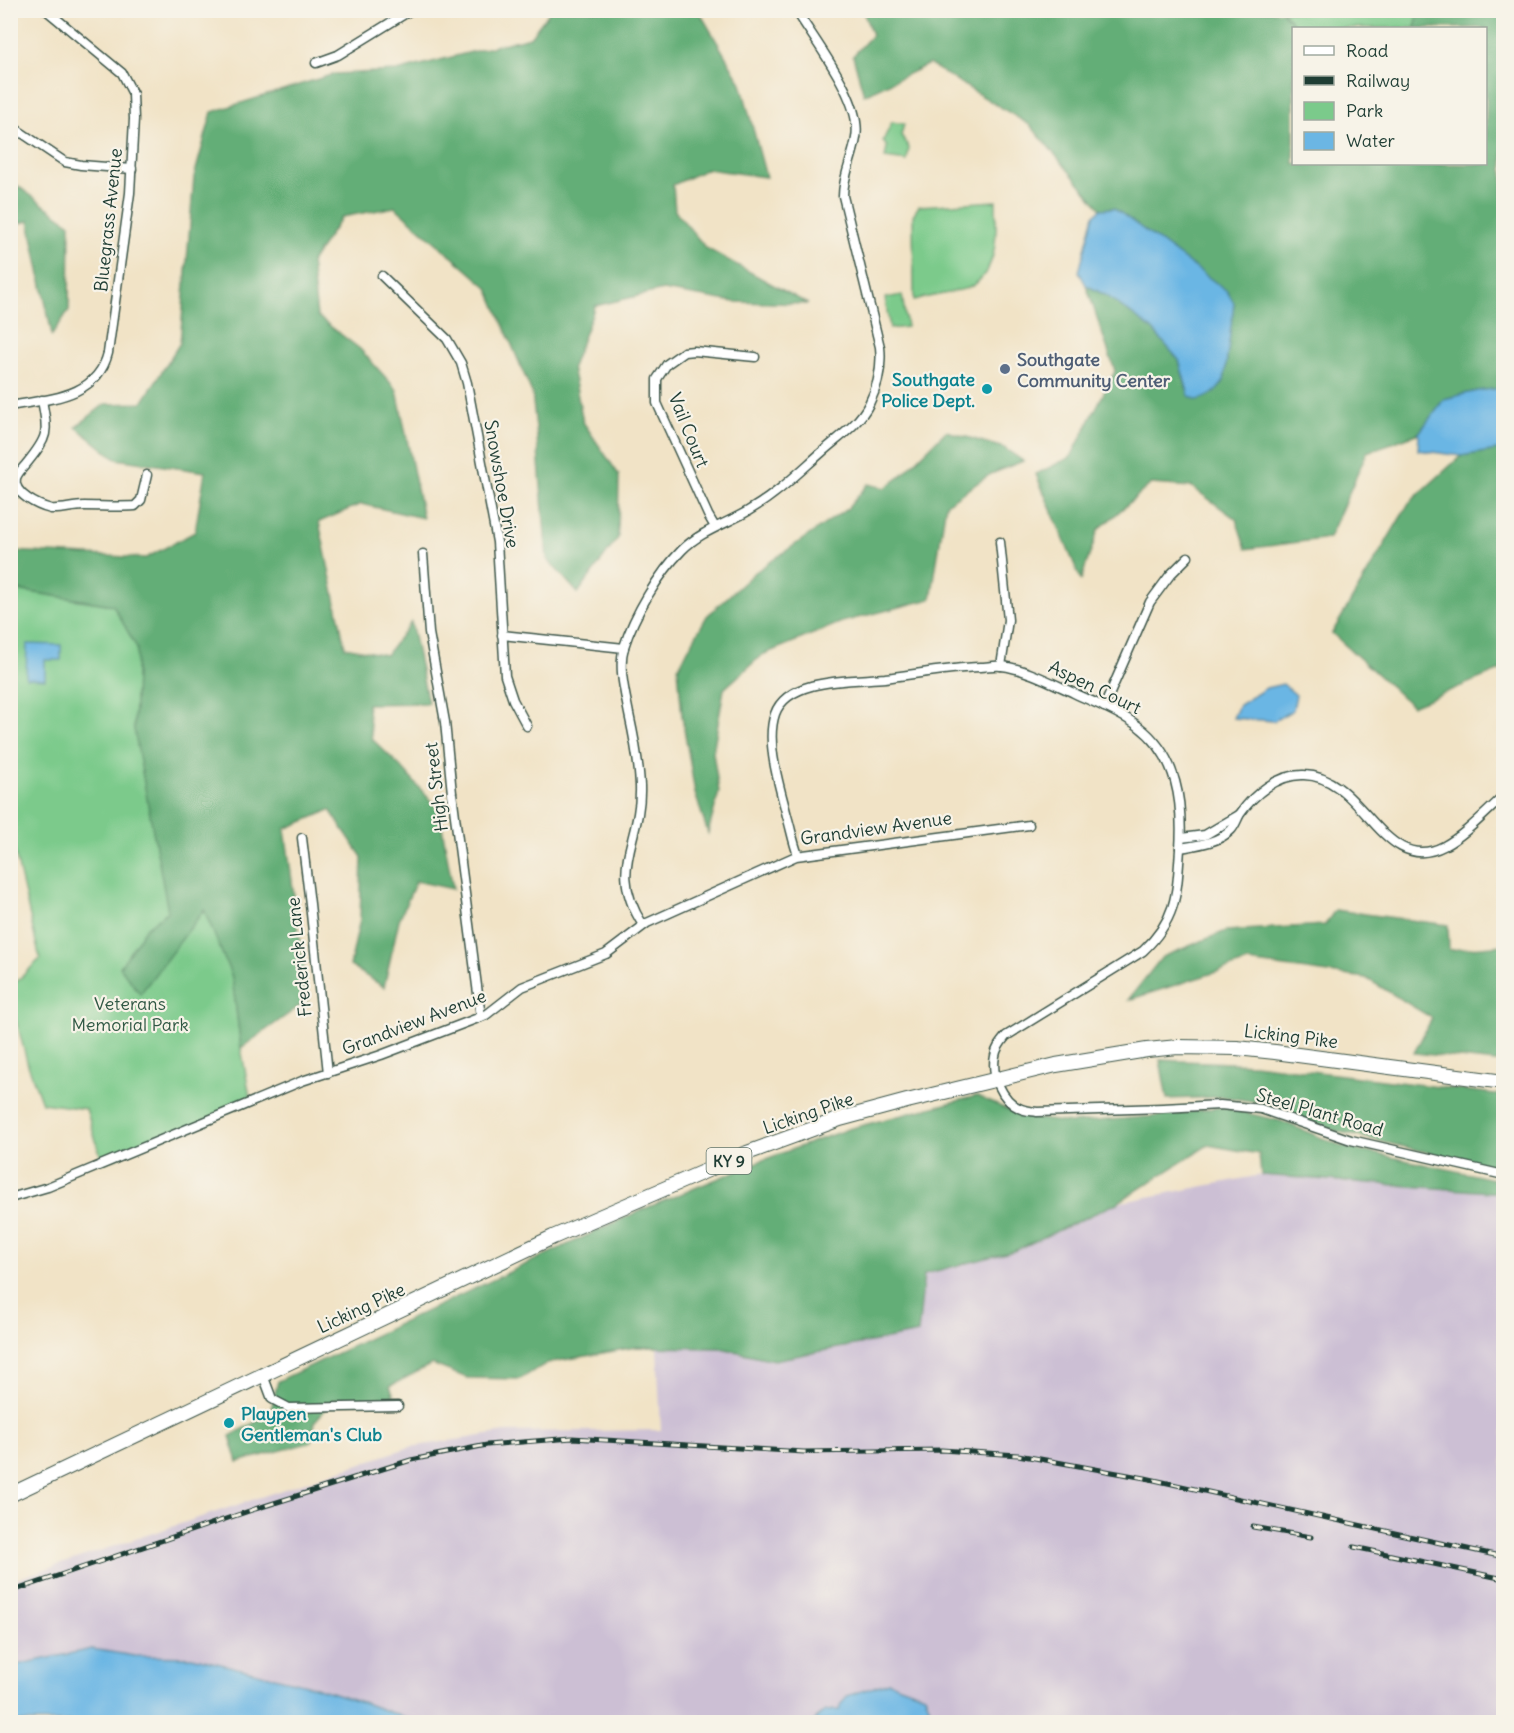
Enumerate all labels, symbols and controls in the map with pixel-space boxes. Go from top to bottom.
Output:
legend [1292,27,1487,165]
text: Road [1346,39,1389,62]
text: Railway [1346,69,1410,92]
text: Park [1346,99,1383,122]
text: Water [1346,129,1396,152]
street label: Bluegrass Avenue [89,147,127,293]
place label: Southgate Community Center [1017,348,1171,392]
marker: Southgate Community Center [998,362,1012,376]
place label: Southgate Police Dept. [881,368,975,412]
marker: Southgate Police Dept. [980,382,994,396]
street label: Vail Court [664,389,714,471]
street label: Snowshoe Drive [479,418,525,550]
street label: Aspen Court [1045,655,1145,719]
street label: High Street [419,741,453,833]
street label: Grandview Avenue [799,806,953,850]
street label: Frederick Lane [281,896,317,1018]
street label: Grandview Avenue [339,984,489,1060]
park label: Veterans Memorial Park [71,992,189,1036]
street label: Licking Pike [1243,1019,1339,1053]
street label: Steel Plant Road [1254,1083,1387,1141]
street label: Licking Pike [760,1087,856,1139]
road number: KY 9 [706,1148,752,1174]
street label: Licking Pike [313,1278,409,1338]
place label: Playpen Gentleman's Club [241,1402,382,1446]
marker: Playpen Gentleman's Club [222,1416,236,1430]

